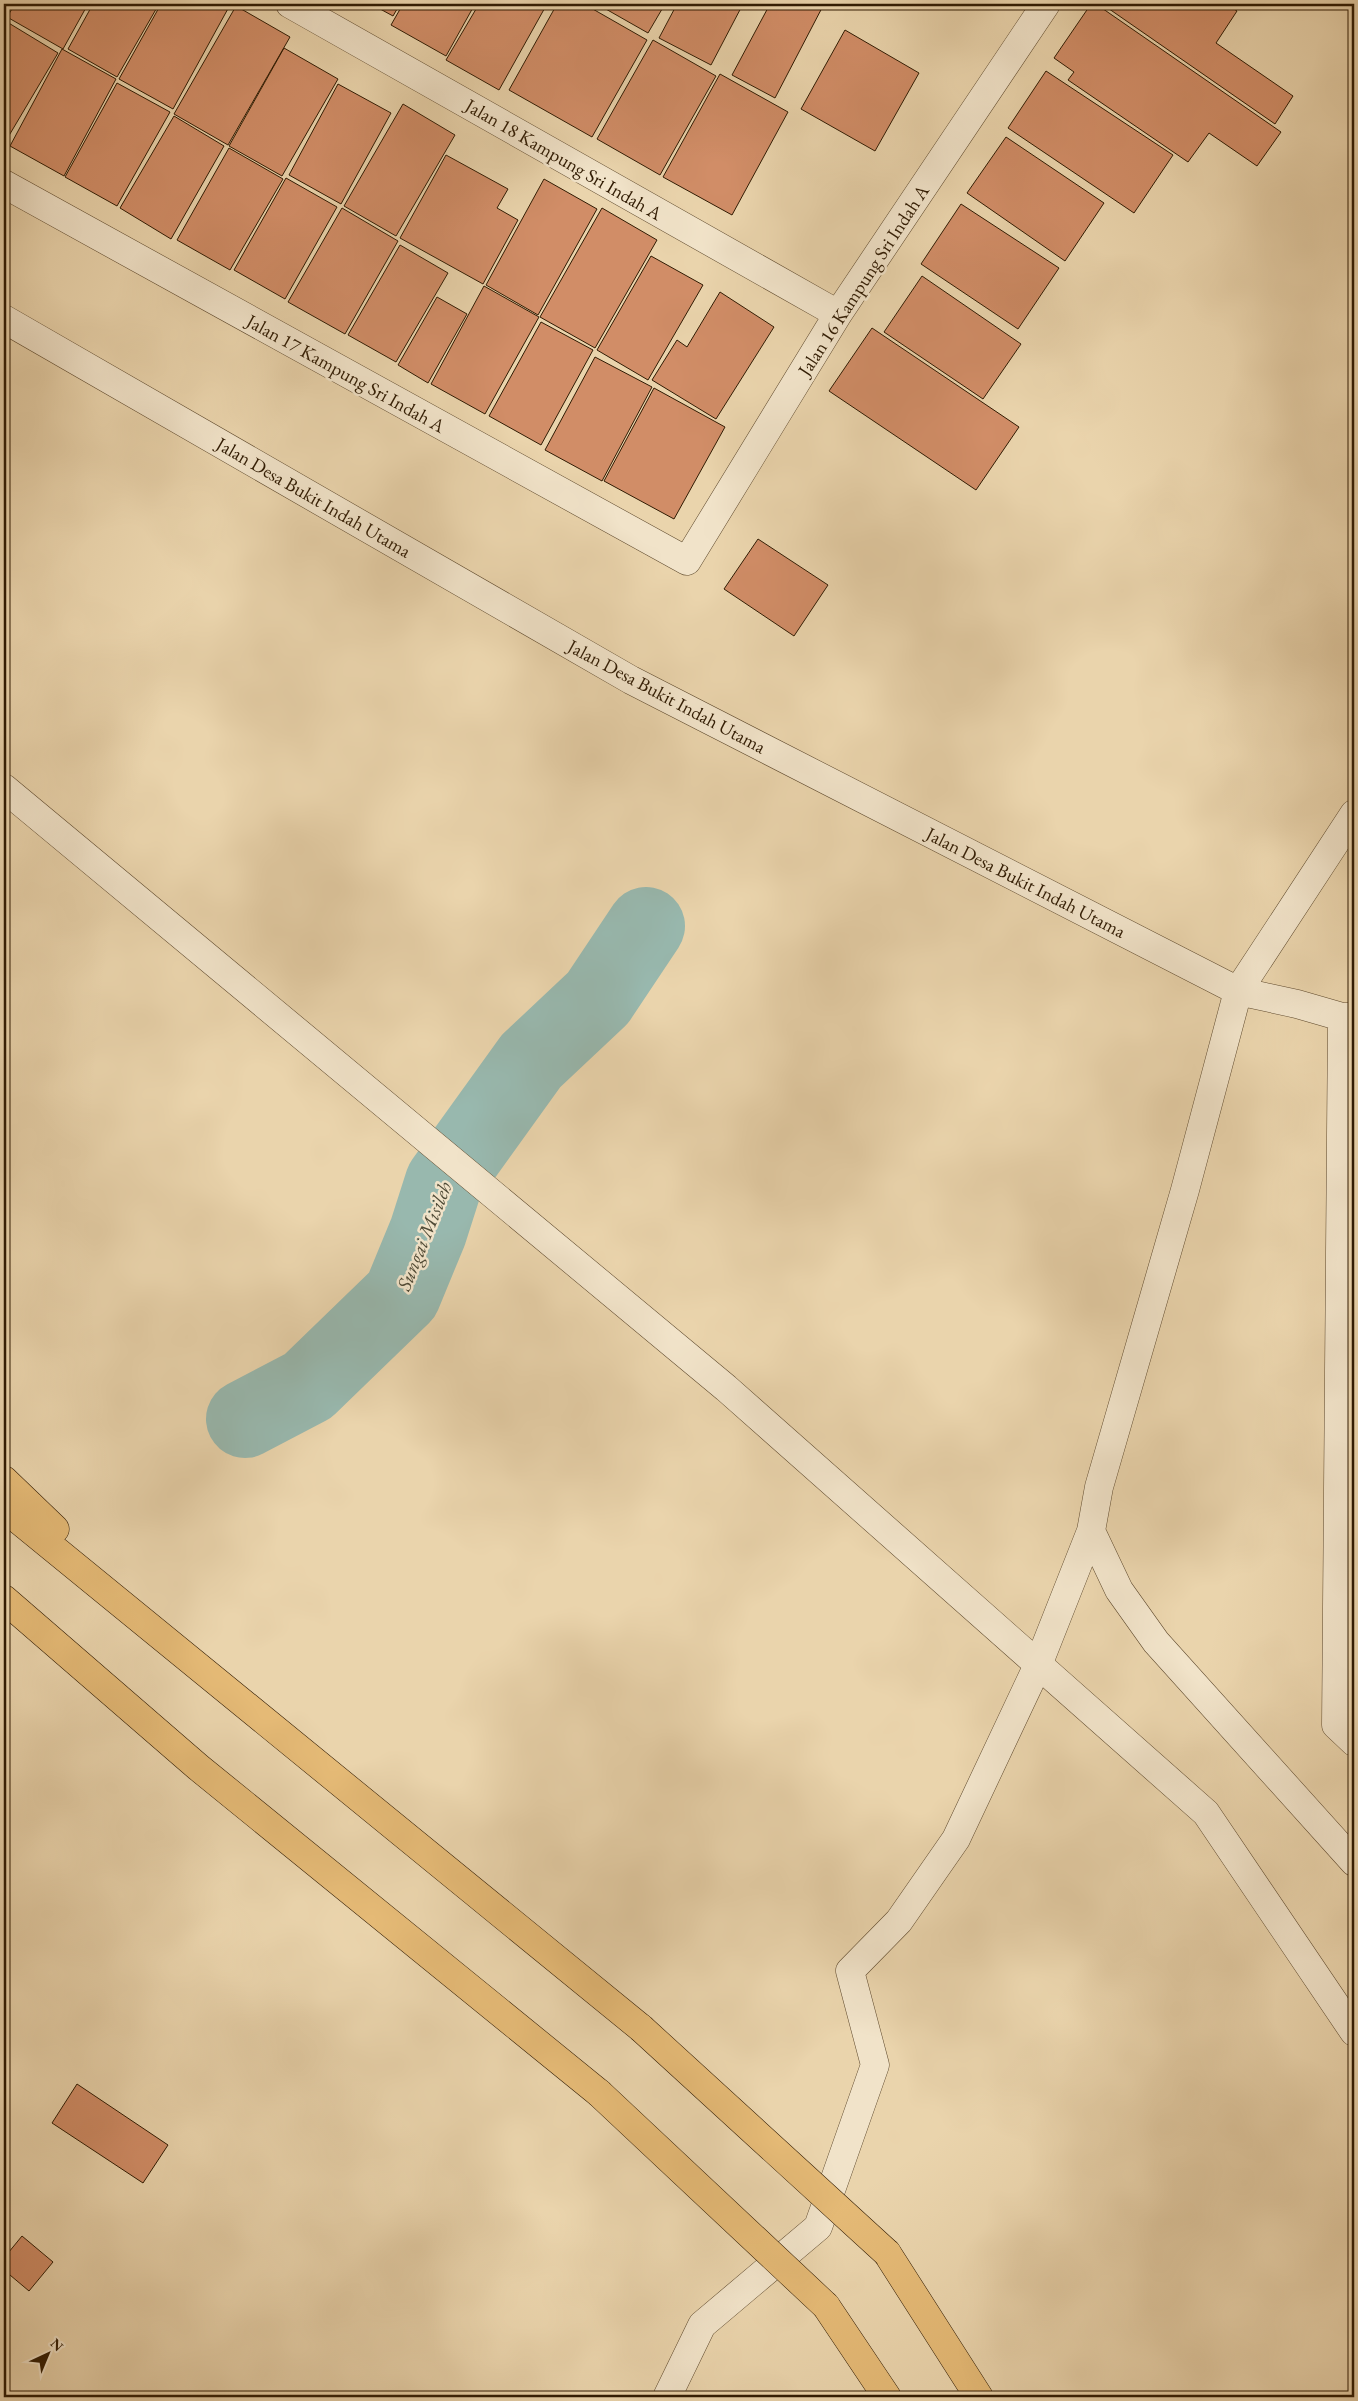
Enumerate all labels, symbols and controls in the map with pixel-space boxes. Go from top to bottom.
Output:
street label: Jalan 18 Kampung Sri Indah A [459,92,667,227]
street label: Jalan 16 Kampung Sri Indah A [791,179,935,382]
street label: Jalan 17 Kampung Sri Indah A [240,307,450,439]
street label: Jalan Desa Bukit Indah Utama [210,430,416,564]
street label: Jalan Desa Bukit Indah Utama [562,633,771,760]
street label: Jalan Desa Bukit Indah Utama [920,820,1130,944]
water label: Sungai Misileh [390,1177,458,1295]
north arrow [22,2328,72,2378]
text: N [47,2334,68,2356]

